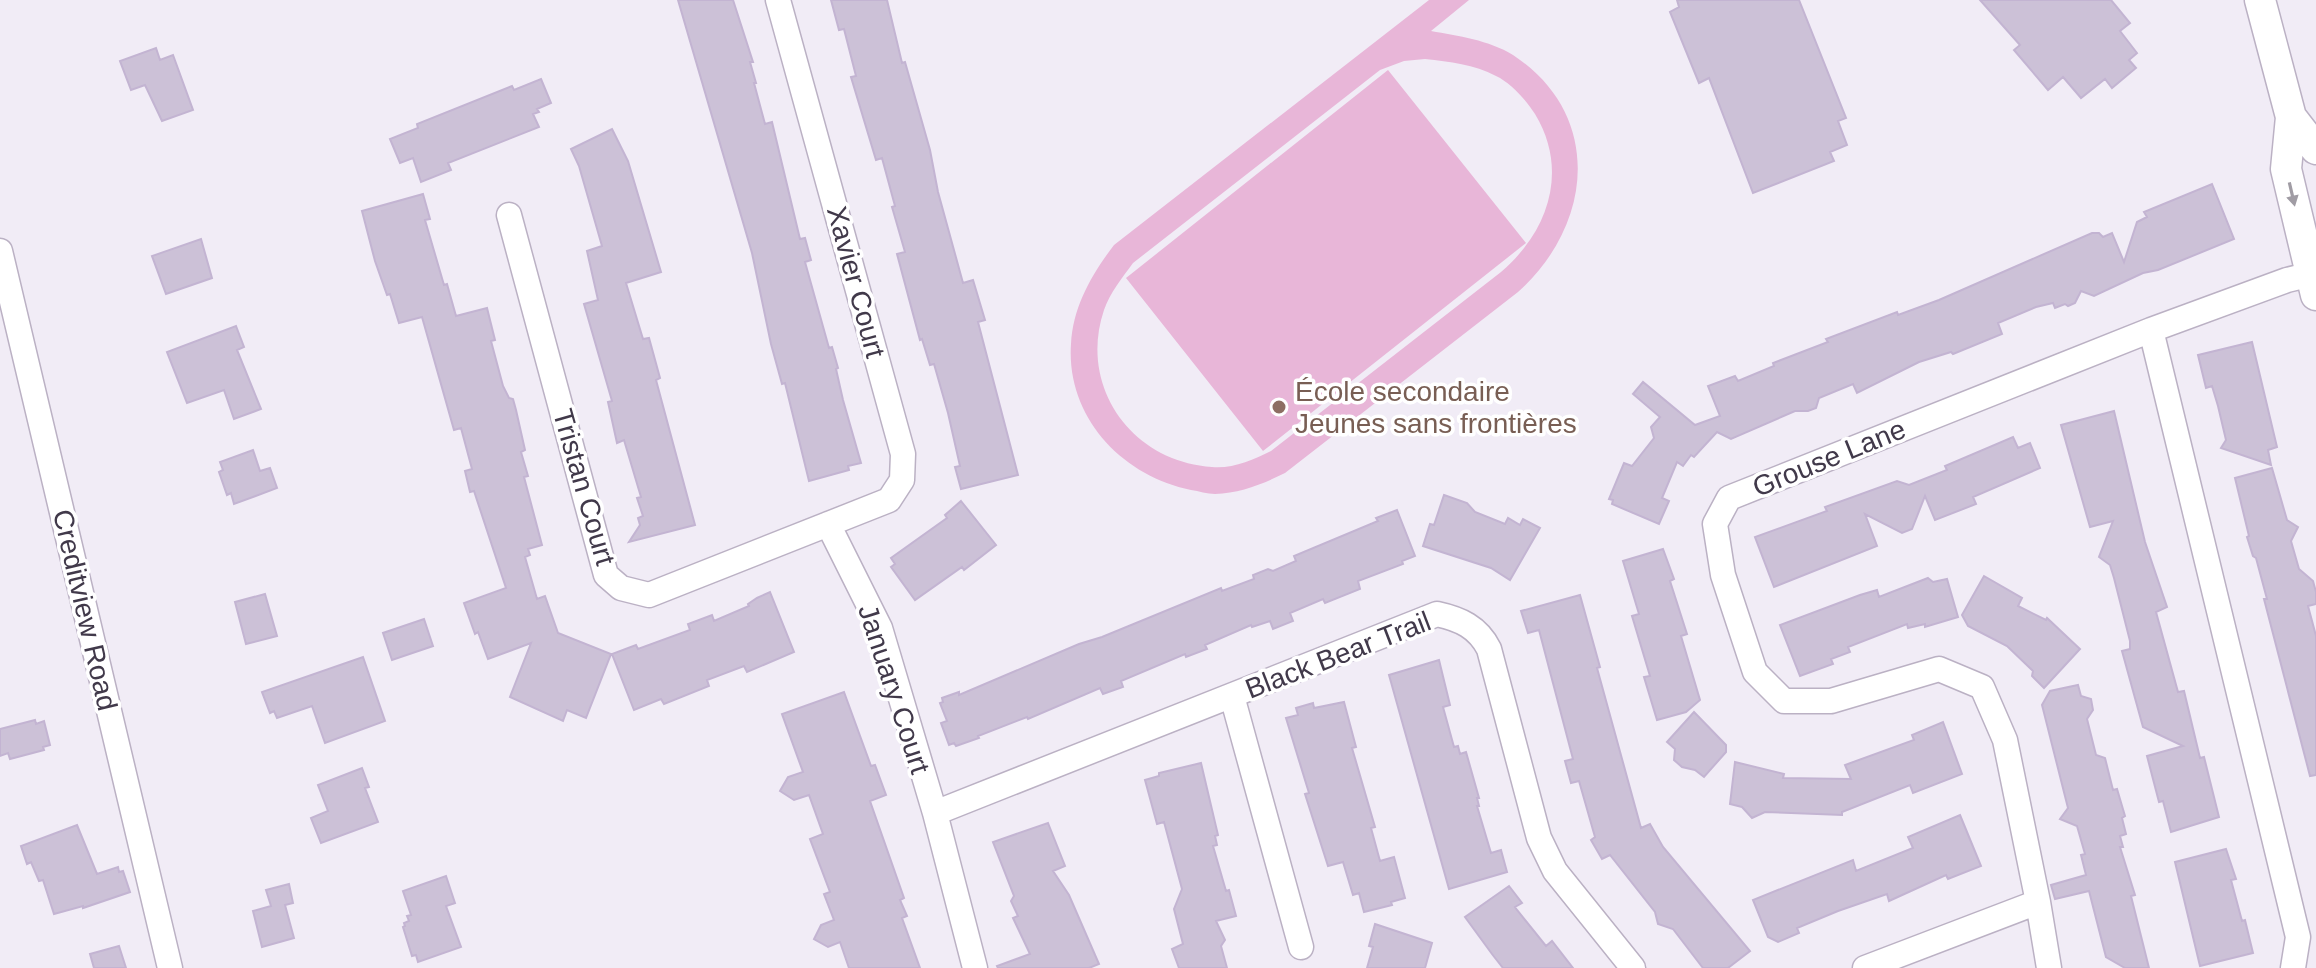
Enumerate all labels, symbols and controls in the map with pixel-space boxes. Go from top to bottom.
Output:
one-way arrow [2286,181,2299,206]
street label: Xavier Court [821,203,891,361]
place label: École secondaire Jeunes sans frontières [1295,376,1577,439]
marker: École secondaire Jeunes sans frontières [1270,398,1288,416]
street label: Tristan Court [547,405,621,569]
street label: Grouse Lane [1748,413,1910,503]
street label: Creditview Road [47,506,123,714]
street label: January Court [852,601,936,778]
street label: Black Bear Trail [1241,605,1435,705]

